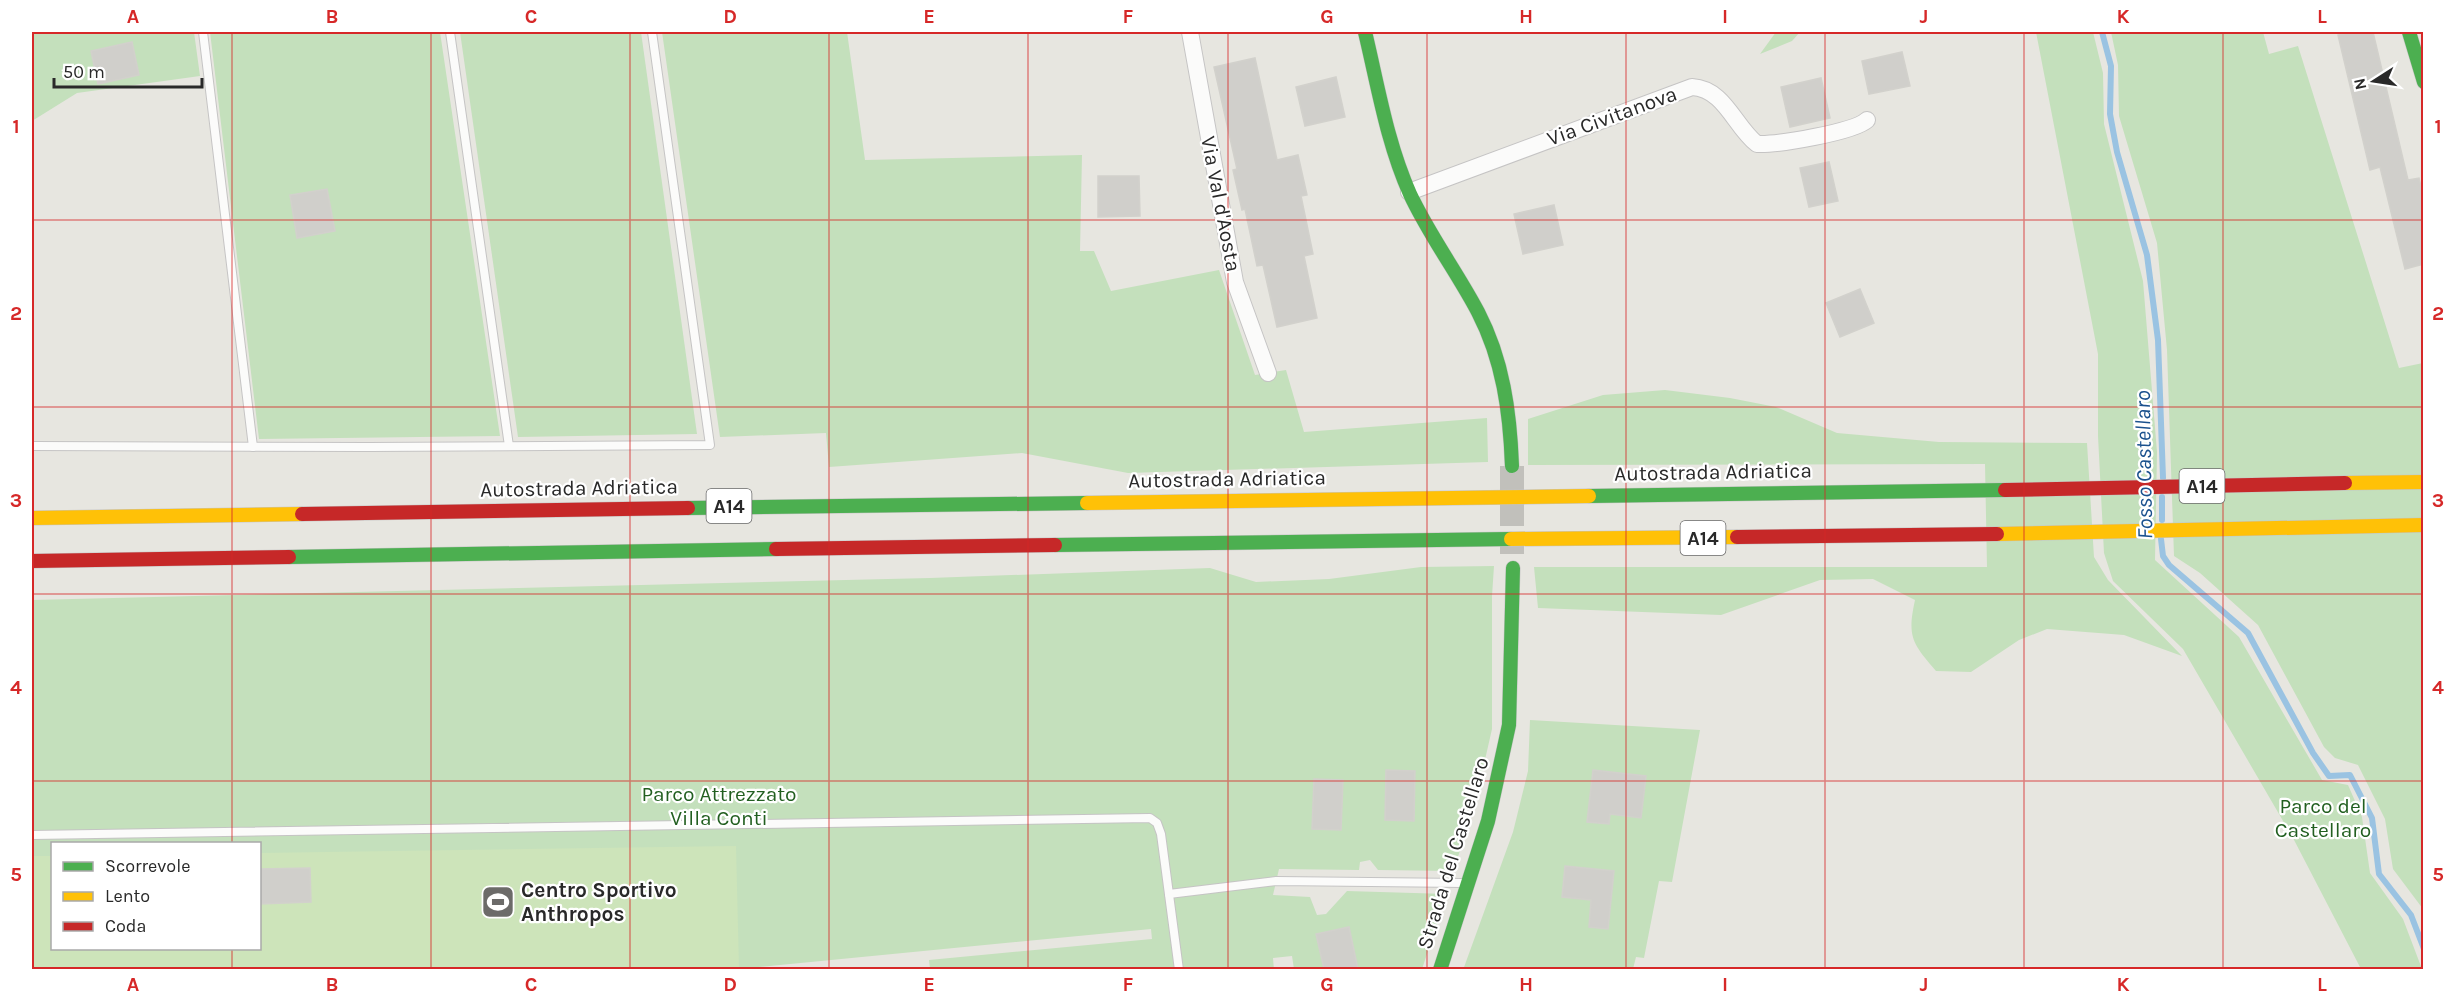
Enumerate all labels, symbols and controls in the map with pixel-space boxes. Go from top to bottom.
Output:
text: A [127,5,140,28]
text: B [326,5,338,28]
text: C [525,5,537,28]
text: D [723,5,737,28]
text: E [923,5,935,28]
text: F [1123,5,1134,28]
text: G [1320,5,1334,28]
text: H [1519,5,1533,28]
text: I [1722,5,1728,28]
text: J [1920,5,1928,28]
text: K [2116,5,2130,28]
text: L [2317,5,2327,28]
scale bar [54,51,202,89]
north arrow [2344,51,2404,111]
text: 50 m [63,61,105,83]
text: N [2349,76,2370,92]
street label: Via Civitanova [1544,81,1680,151]
text: 1 [12,115,20,138]
text: 1 [2434,115,2442,138]
street label: Via Val d'Aosta [1196,134,1246,274]
text: 2 [10,302,22,325]
text: 2 [2432,302,2444,325]
water label: Fosso Castellaro [2130,390,2158,540]
street label: Autostrada Adriatica [1614,458,1812,486]
street label: Autostrada Adriatica [1128,465,1326,493]
road number: A14 [2180,469,2224,503]
street label: Autostrada Adriatica [480,474,678,502]
text: 3 [10,489,22,512]
road number: A14 [706,489,752,523]
text: 3 [2432,489,2444,512]
road number: A14 [1680,521,1726,555]
text: 4 [10,676,22,699]
text: 4 [2432,676,2444,699]
street label: Strada del Castellaro [1412,754,1494,952]
park label: Parco Attrezzato Villa Conti [641,782,797,830]
park label: Parco del Castellaro [2275,794,2371,842]
legend [51,842,261,950]
text: Scorrevole [105,855,190,877]
text: 5 [10,863,22,886]
text: 5 [2432,863,2444,886]
place label: Centro Sportivo Anthropos [521,878,677,926]
sports icon: Centro Sportivo Anthropos [480,884,516,920]
text: Lento [105,885,150,907]
text: Coda [105,915,146,937]
text: A [127,973,140,996]
text: B [326,973,338,996]
text: C [525,973,537,996]
text: D [723,973,737,996]
text: E [923,973,935,996]
text: F [1123,973,1134,996]
text: G [1320,973,1334,996]
text: H [1519,973,1533,996]
text: I [1722,973,1728,996]
text: J [1920,973,1928,996]
text: K [2116,973,2130,996]
text: L [2317,973,2327,996]

